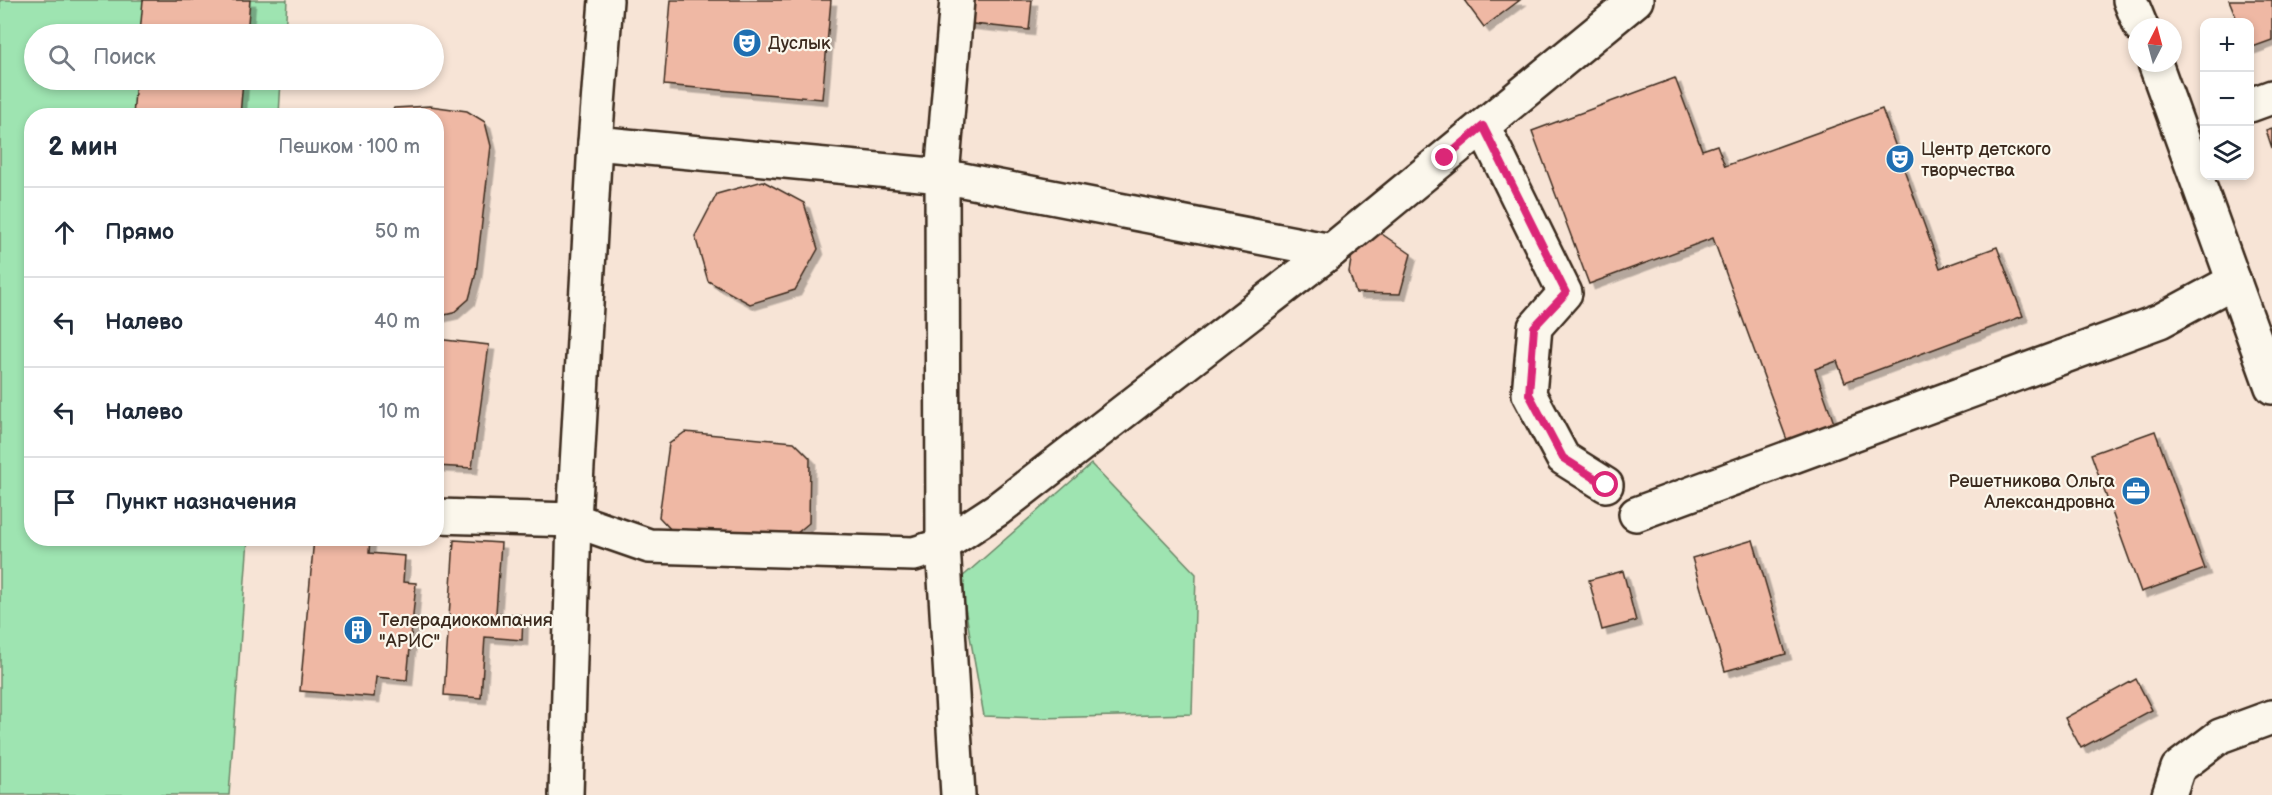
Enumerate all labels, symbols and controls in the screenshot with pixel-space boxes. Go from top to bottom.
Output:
north arrow [2128,18,2182,72]
map controls [2200,18,2254,180]
button: + [2200,18,2254,72]
search box [24,24,444,90]
theatre icon: Дуслык [731,27,763,59]
place label: Дуслык [768,33,831,54]
icon: search [45,41,78,74]
text: Поиск [93,44,156,71]
button: − [2200,72,2254,126]
button: layers [2200,126,2254,180]
text: 2 мин [48,132,118,163]
text: Пешком · 100 m [278,135,420,159]
place label: Центр детского творчества [1921,139,2051,181]
theatre icon: Центр детского творчества [1884,143,1916,175]
route end [1431,144,1457,170]
icon: ahead [48,216,81,249]
text: Прямо [105,219,174,246]
text: 50 m [375,220,420,244]
icon: left [48,306,81,339]
text: Налево [105,309,183,336]
text: 40 m [374,310,420,334]
icon: left [48,396,81,429]
text: Налево [105,399,183,426]
text: 10 m [379,400,420,424]
route start [1592,471,1618,497]
place label: Решетникова Ольга Александровна [1948,471,2115,513]
office icon: Решетникова Ольга Александровна [2120,475,2152,507]
icon: arrive [48,486,81,519]
text: Пункт назначения [105,489,297,516]
place label: Телерадиокомпания "АРИС" [379,610,553,652]
building icon: Телерадиокомпания "АРИС" [342,614,374,646]

